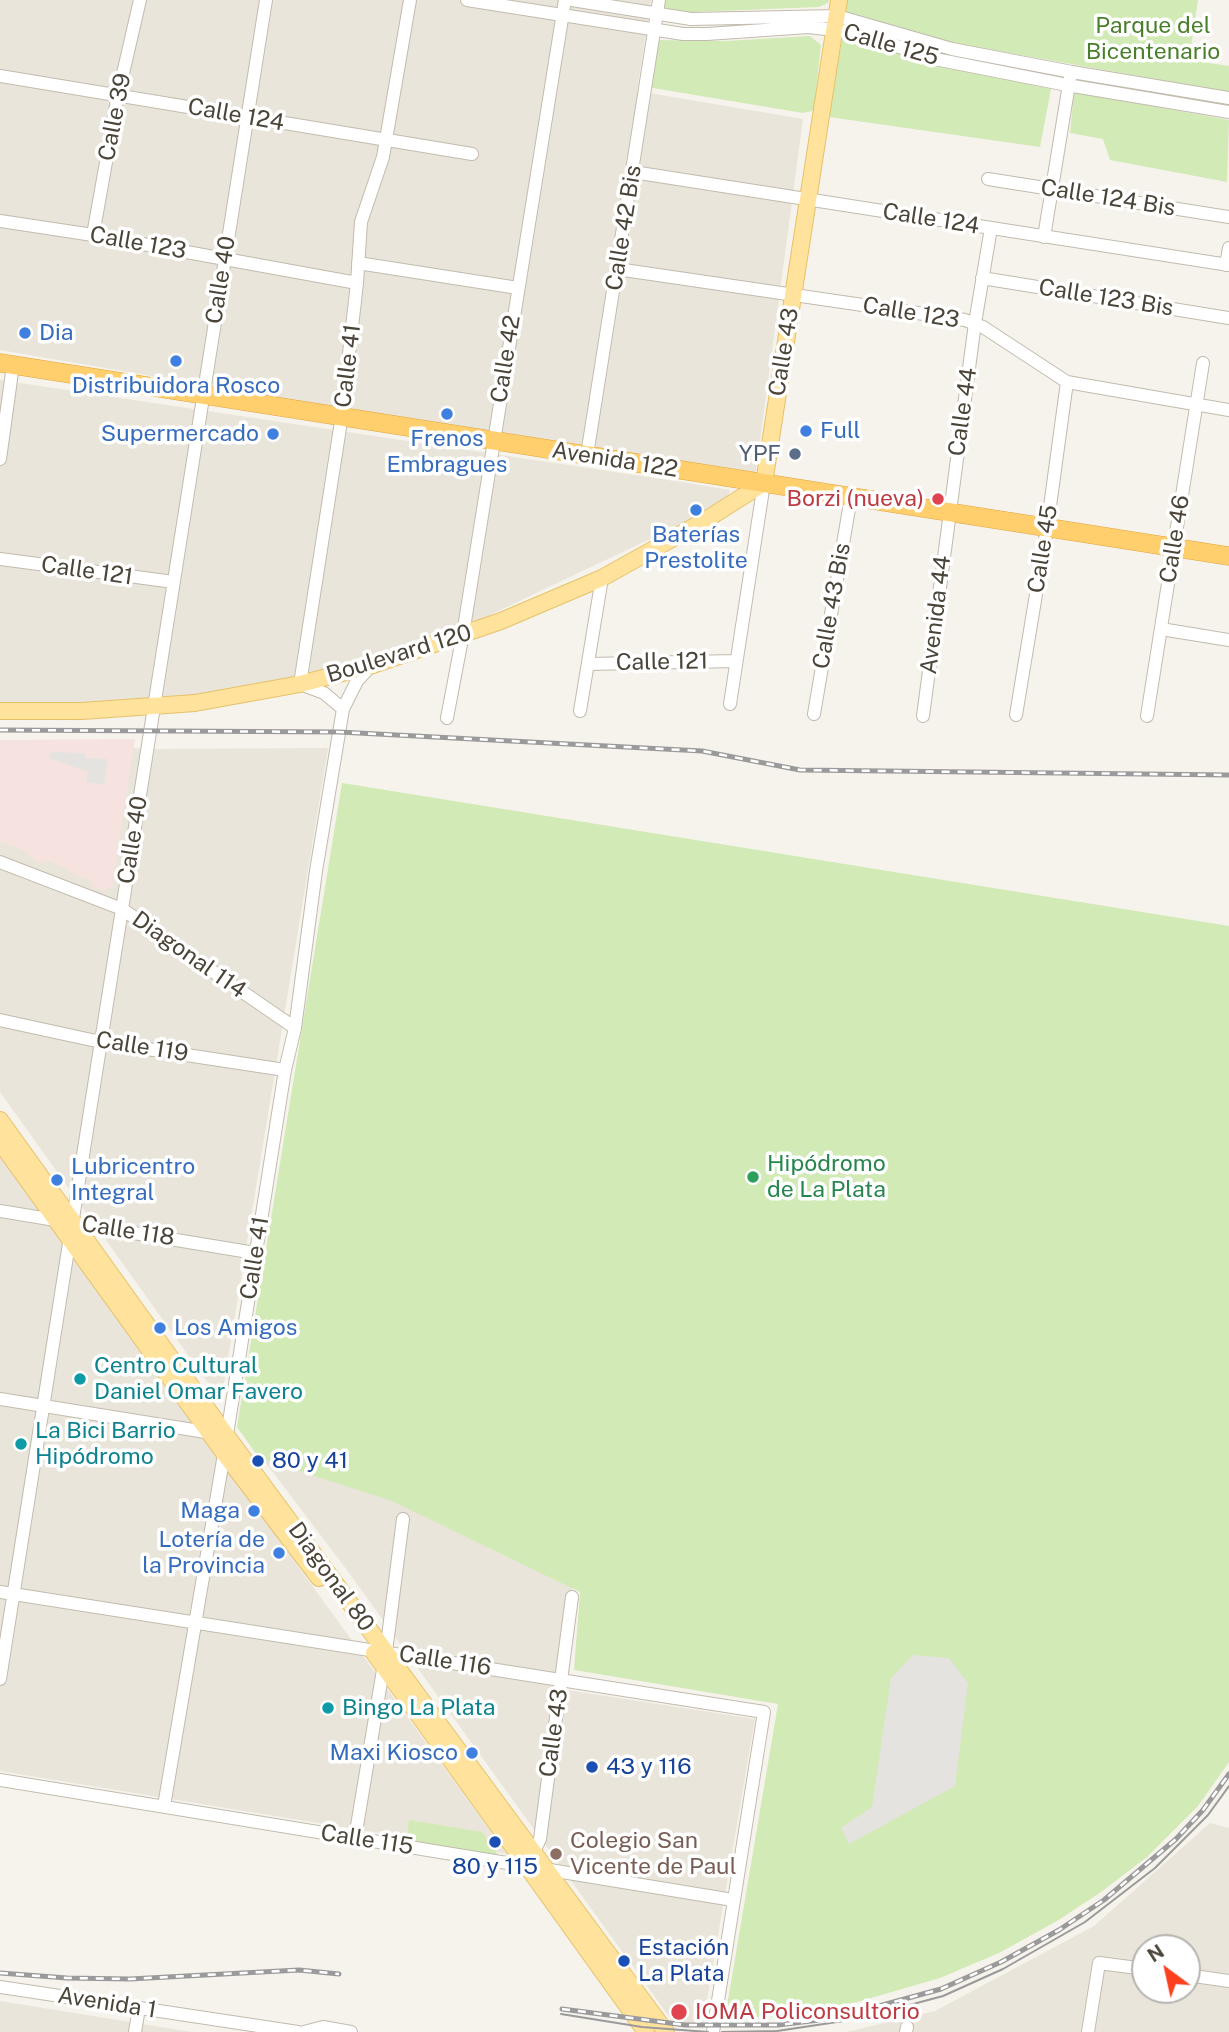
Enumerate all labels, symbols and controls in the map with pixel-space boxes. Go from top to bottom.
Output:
park label: Parque del Bicentenario [1086,12,1220,66]
street label: Calle 125 [840,18,942,72]
street label: Calle 39 [93,71,137,163]
street label: Calle 124 [186,93,286,137]
street label: Calle 42 Bis [600,163,648,293]
street label: Calle 124 Bis [1039,174,1177,222]
street label: Calle 124 [881,198,981,240]
street label: Calle 123 [88,221,188,265]
street label: Calle 40 [200,234,242,326]
street label: Calle 123 Bis [1037,274,1175,322]
street label: Calle 123 [861,292,961,334]
street label: Calle 43 [763,306,805,398]
street label: Calle 42 [485,313,527,405]
place label: Dia [39,319,73,347]
street label: Calle 41 [329,323,367,409]
marker: Dia [17,325,33,341]
marker: Distribuidora Rosco [168,353,184,369]
street label: Calle 44 [943,366,983,458]
place label: Distribuidora Rosco [72,372,280,400]
marker: Frenos Embragues [439,406,455,422]
place label: Full [820,417,861,445]
place label: Supermercado [101,420,259,448]
marker: Full [798,423,814,439]
place label: Frenos Embragues [387,425,507,479]
marker: Supermercado [265,426,281,442]
street label: Avenida 122 [550,436,680,484]
place label: YPF [739,440,781,468]
marker: YPF [787,446,803,462]
place label: Borzi (nueva) [786,485,924,513]
marker: Borzi (nueva) [930,491,946,507]
street label: Calle 46 [1154,493,1196,585]
marker: Baterías Prestolite [688,502,704,518]
street label: Calle 45 [1022,503,1064,595]
place label: Baterías Prestolite [644,521,748,575]
street label: Calle 43 Bis [807,541,857,671]
street label: Calle 121 [39,551,135,591]
street label: Avenida 44 [915,554,957,676]
street label: Boulevard 120 [323,619,475,689]
street label: Calle 121 [616,647,708,677]
street label: Calle 40 [112,794,154,886]
street label: Diagonal 114 [127,906,251,1004]
street label: Calle 119 [94,1026,190,1068]
place label: Hipódromo de La Plata [767,1150,886,1204]
place label: Lubricentro Integral [71,1153,195,1207]
marker: Hipódromo de La Plata [745,1169,761,1185]
marker: Lubricentro Integral [49,1172,65,1188]
street label: Calle 118 [80,1210,176,1252]
street label: Calle 41 [235,1214,275,1302]
place label: Los Amigos [174,1314,297,1342]
marker: Los Amigos [152,1320,168,1336]
place label: Centro Cultural Daniel Omar Favero [94,1352,303,1406]
marker: Centro Cultural Daniel Omar Favero [72,1371,88,1387]
place label: La Bici Barrio Hipódromo [35,1417,176,1471]
marker: La Bici Barrio Hipódromo [13,1436,29,1452]
place label: 80 y 41 [272,1447,348,1475]
marker: 80 y 41 [250,1453,266,1469]
place label: Maga [180,1497,240,1525]
marker: Maga [246,1503,262,1519]
street label: Diagonal 80 [282,1517,380,1637]
place label: Lotería de la Provincia [142,1526,265,1580]
marker: Lotería de la Provincia [271,1545,287,1561]
street label: Calle 116 [397,1640,493,1682]
street label: Calle 43 [534,1687,574,1779]
place label: Bingo La Plata [342,1694,496,1722]
marker: Bingo La Plata [320,1700,336,1716]
place label: Maxi Kiosco [330,1739,458,1767]
marker: Maxi Kiosco [464,1745,480,1761]
place label: 43 y 116 [606,1753,691,1781]
marker: 43 y 116 [584,1759,600,1775]
street label: Calle 115 [319,1819,415,1861]
place label: Colegio San Vicente de Paul [570,1827,737,1881]
marker: 80 y 115 [487,1834,503,1850]
marker: Colegio San Vicente de Paul [548,1846,564,1862]
place label: 80 y 115 [452,1853,538,1881]
place label: Estación La Plata [638,1934,729,1988]
north arrow [1131,1934,1201,2004]
text: N [1143,1940,1168,1966]
marker: Estación La Plata [616,1953,632,1969]
street label: Avenida 1 [56,1982,158,2024]
place label: IOMA Policonsultorio [695,1998,920,2026]
marker: IOMA Policonsultorio [669,2002,689,2022]

